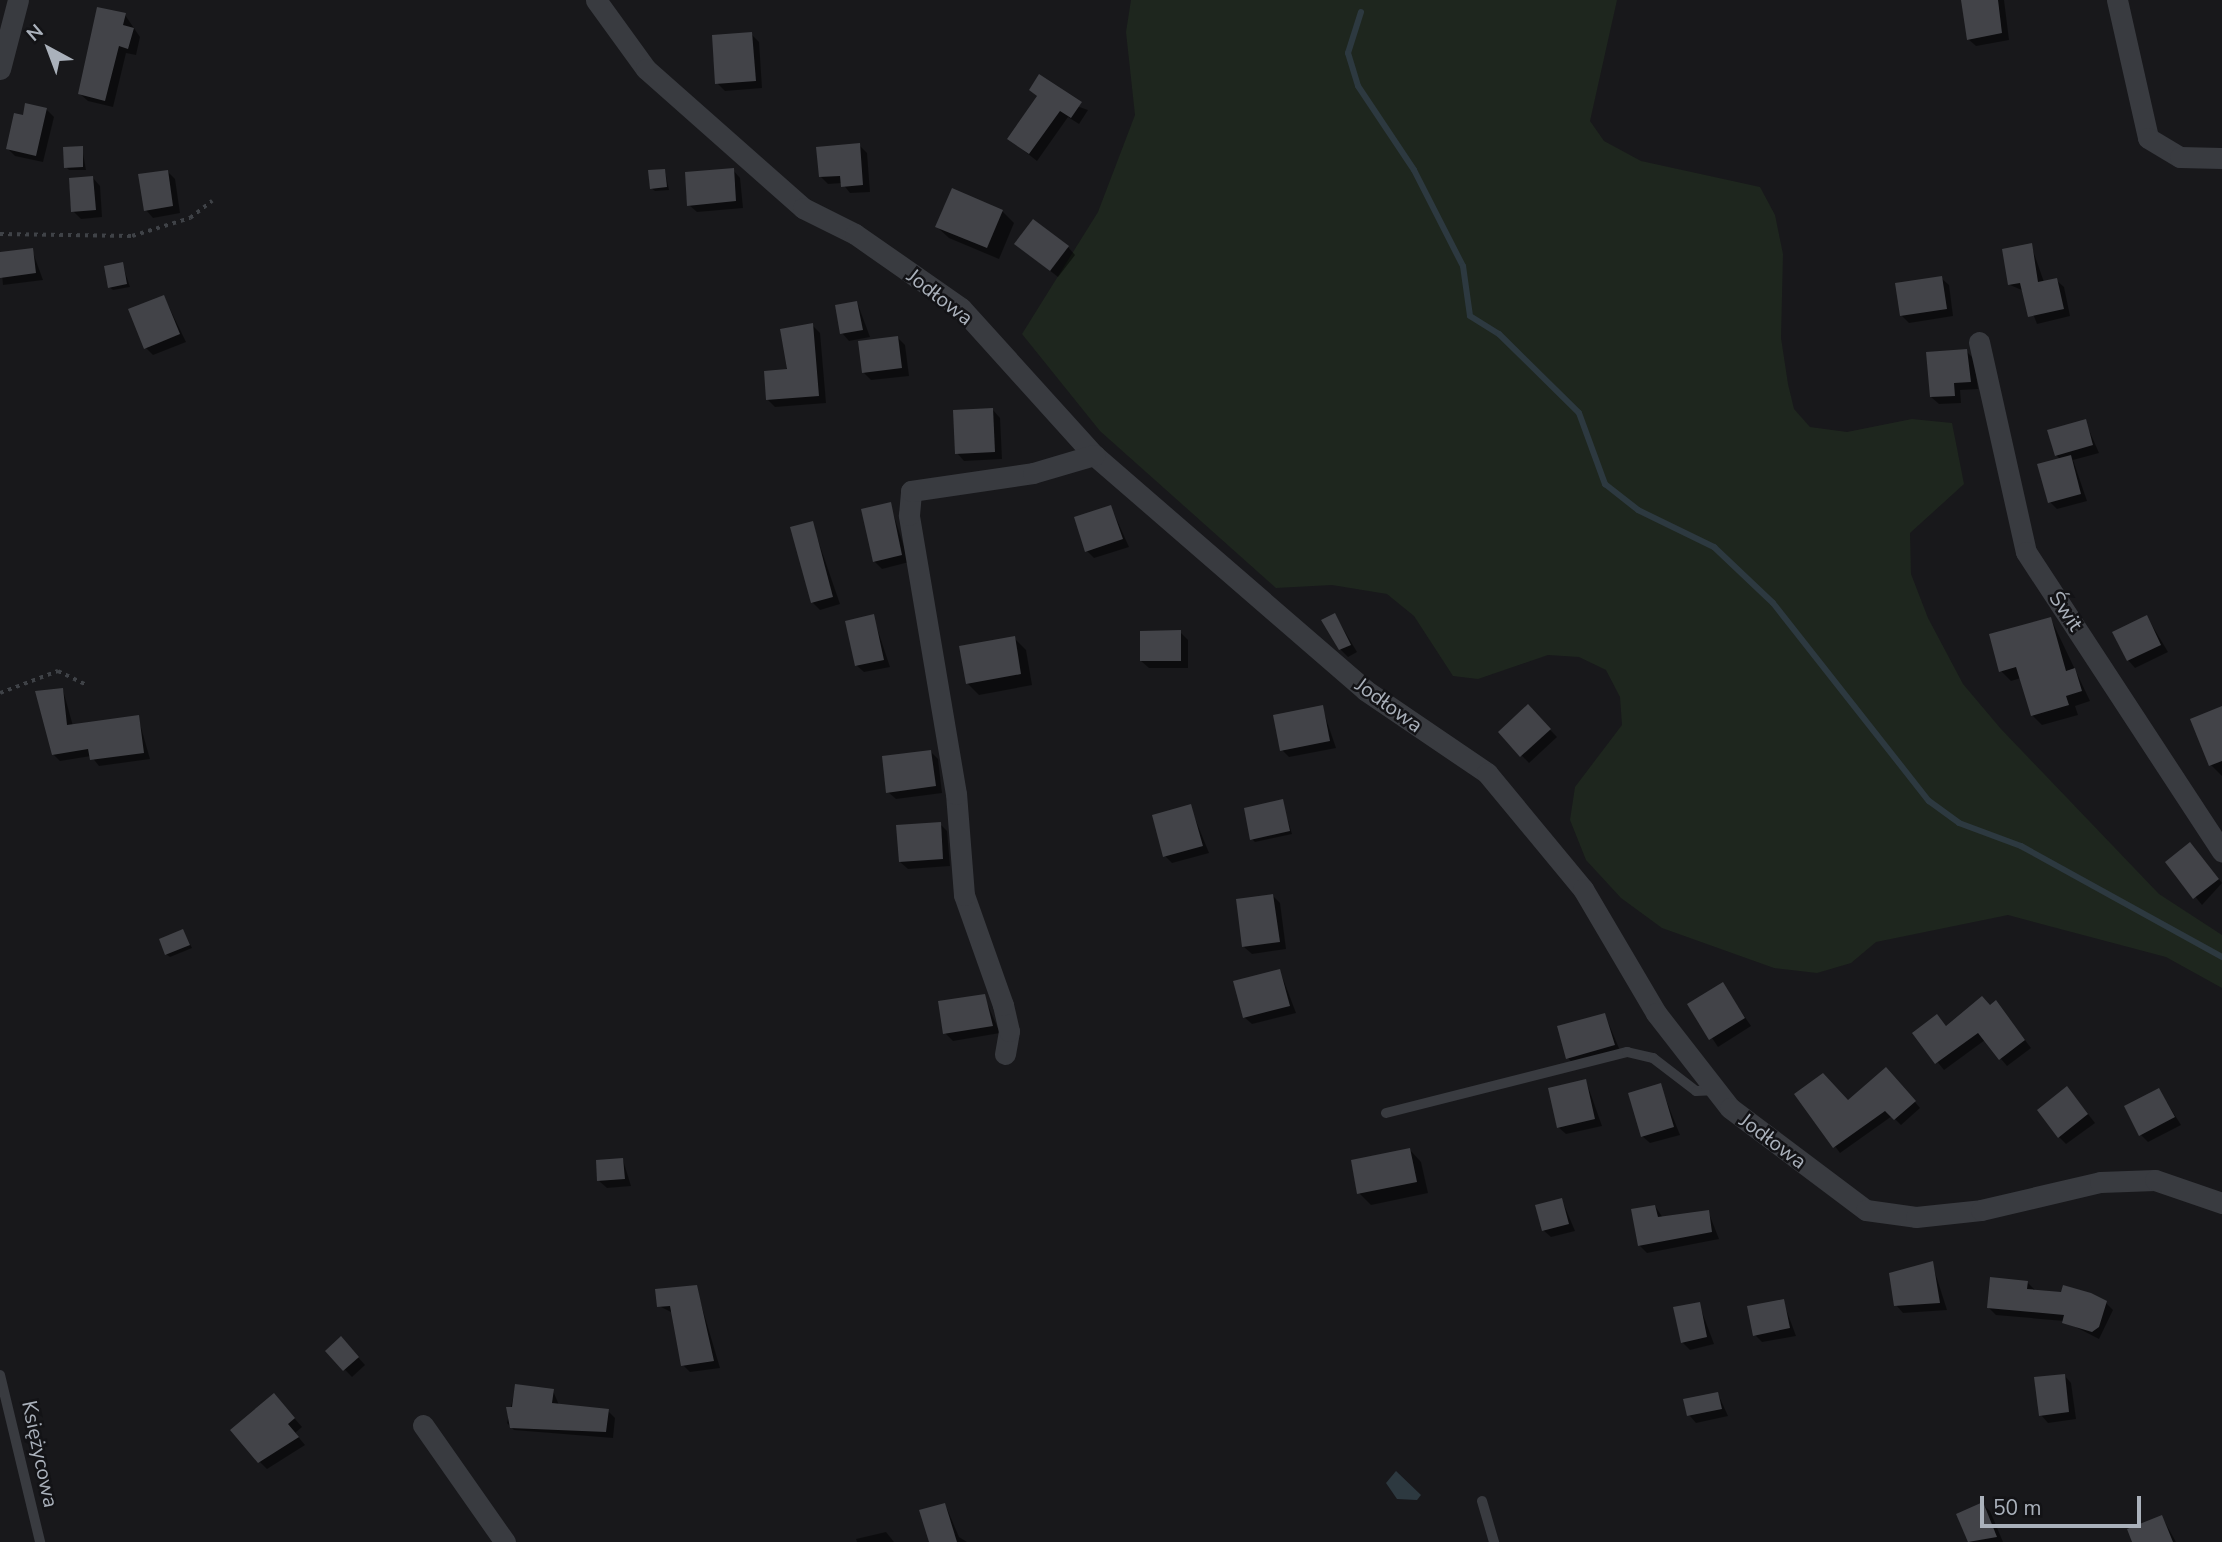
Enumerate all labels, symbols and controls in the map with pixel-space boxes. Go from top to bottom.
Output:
north arrow [14,14,84,84]
text: N [21,19,49,48]
street label: Jodłowa [902,263,978,331]
street label: Świt [2044,586,2088,636]
street label: Jodłowa [1350,672,1428,738]
street label: Jodłowa [1735,1108,1811,1174]
street label: Księżycowa [16,1398,64,1510]
scale bar [1984,1482,2145,1526]
text: 50 m [1993,1494,2042,1522]

